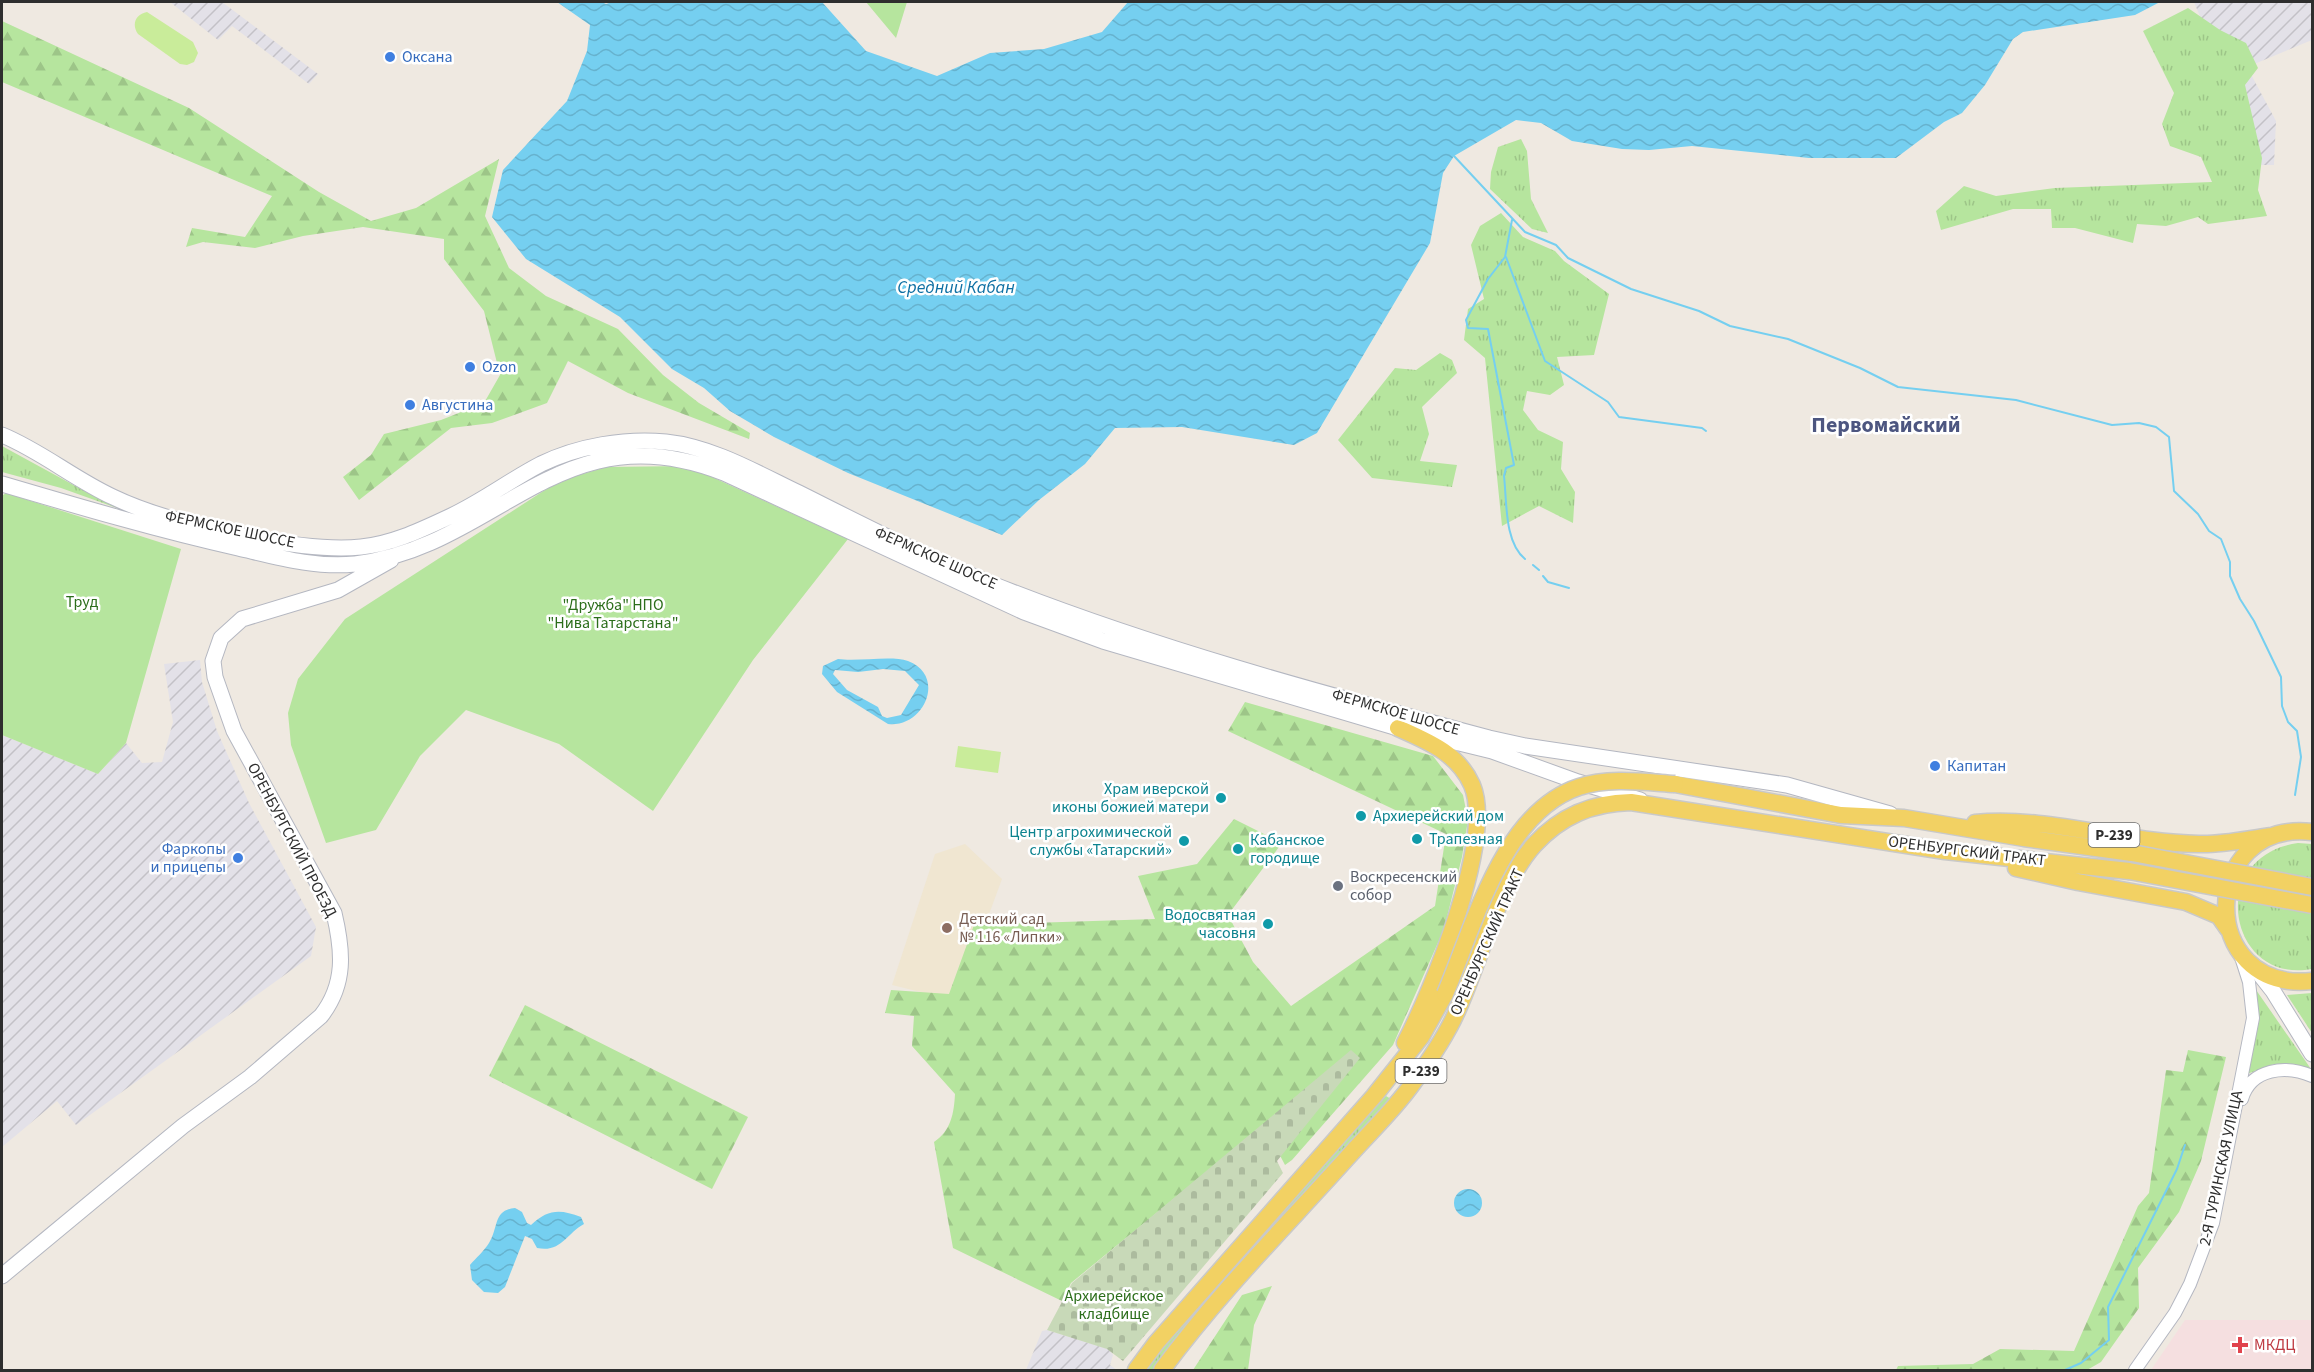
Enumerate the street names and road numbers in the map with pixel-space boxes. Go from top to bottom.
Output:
street label: ФЕРМСКОЕ ШОССЕ [163,504,297,554]
street label: ФЕРМСКОЕ ШОССЕ [871,521,1001,595]
street label: ФЕРМСКОЕ ШОССЕ [1329,683,1463,741]
street label: ОРЕНБУРГСКИЙ ПРОЕЗД [242,759,342,921]
road number: Р-239 [2088,823,2140,847]
street label: ОРЕНБУРГСКИЙ ТРАКТ [1887,830,2047,872]
street label: ОРЕНБУРГСКИЙ ТРАКТ [1445,865,1529,1019]
road number: Р-239 [1396,1059,1446,1083]
street label: 2-Я ТУРИНСКАЯ УЛИЦА [2194,1088,2248,1248]

